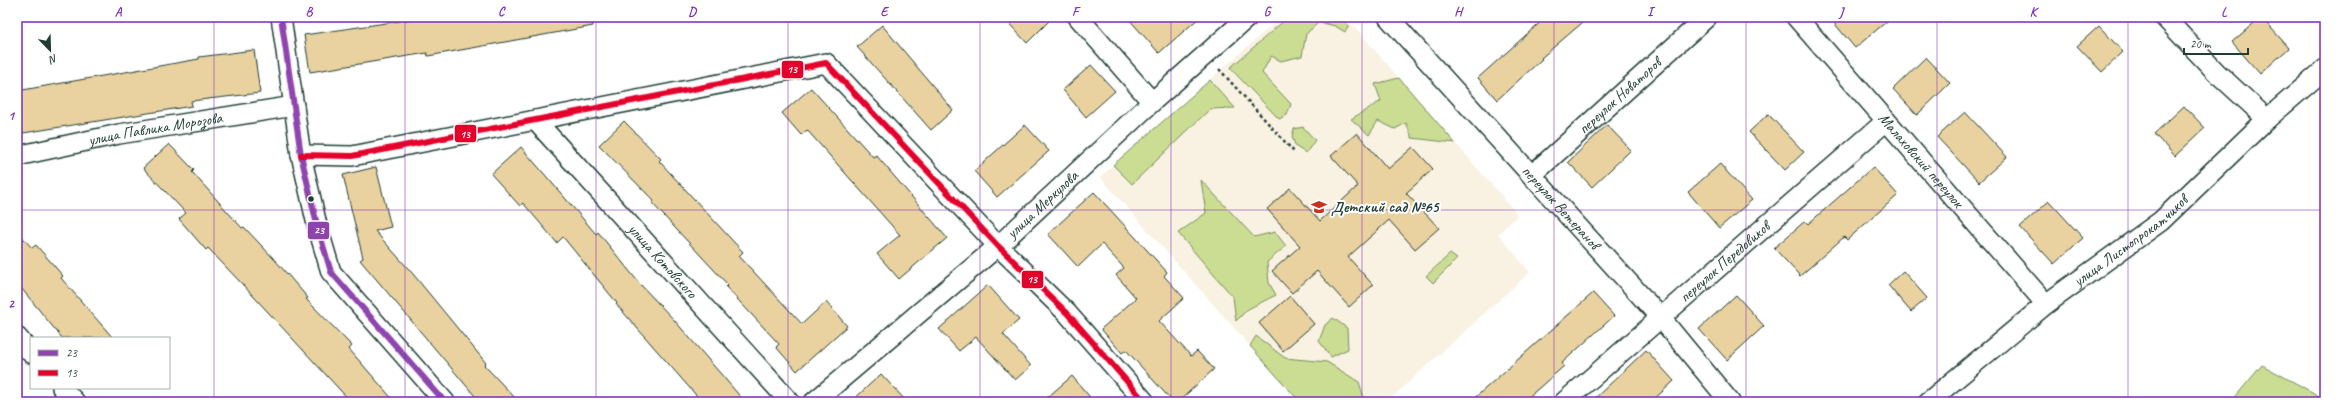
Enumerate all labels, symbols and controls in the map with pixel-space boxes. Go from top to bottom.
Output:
text: A [115,4,123,20]
text: B [306,4,314,20]
text: C [498,4,506,20]
text: D [688,4,697,20]
text: E [881,4,890,20]
text: F [1072,4,1081,20]
text: G [1264,4,1272,20]
text: H [1454,4,1464,20]
text: I [1647,4,1656,20]
text: J [1838,4,1845,20]
text: K [2030,4,2040,20]
text: L [2221,4,2228,20]
north arrow [30,30,70,70]
scale bar [2184,30,2248,56]
text: 20 m [2190,36,2212,52]
text: N [46,51,60,68]
street label: переулок Новаторов [1574,51,1668,139]
line badge: 13 [781,60,804,79]
text: 13 [787,62,798,76]
street label: улица Павлика Морозова [85,107,225,151]
text: 1 [8,108,16,124]
street label: Малаховский переулок [1874,109,1969,214]
line badge: 13 [454,124,477,143]
text: 13 [460,127,471,141]
street label: переулок Ветеранов [1517,161,1606,256]
street label: улица Меркулова [1002,165,1083,244]
street label: улица Листопрокатчиков [2069,188,2194,292]
unlabelled marker [306,194,316,204]
place label: Детский сад №65 [1331,197,1441,217]
school or university icon: Детский сад №65 [1310,198,1328,216]
street label: переулок Передовиков [1675,215,1776,307]
street label: улица Котовского [623,219,702,303]
line badge: 23 [307,221,330,240]
text: 23 [314,223,325,237]
line badge: 13 [1021,270,1044,289]
text: 13 [1027,272,1038,286]
text: 2 [8,296,15,312]
legend [30,337,170,389]
text: 23 [66,345,78,361]
text: 13 [66,365,78,381]

